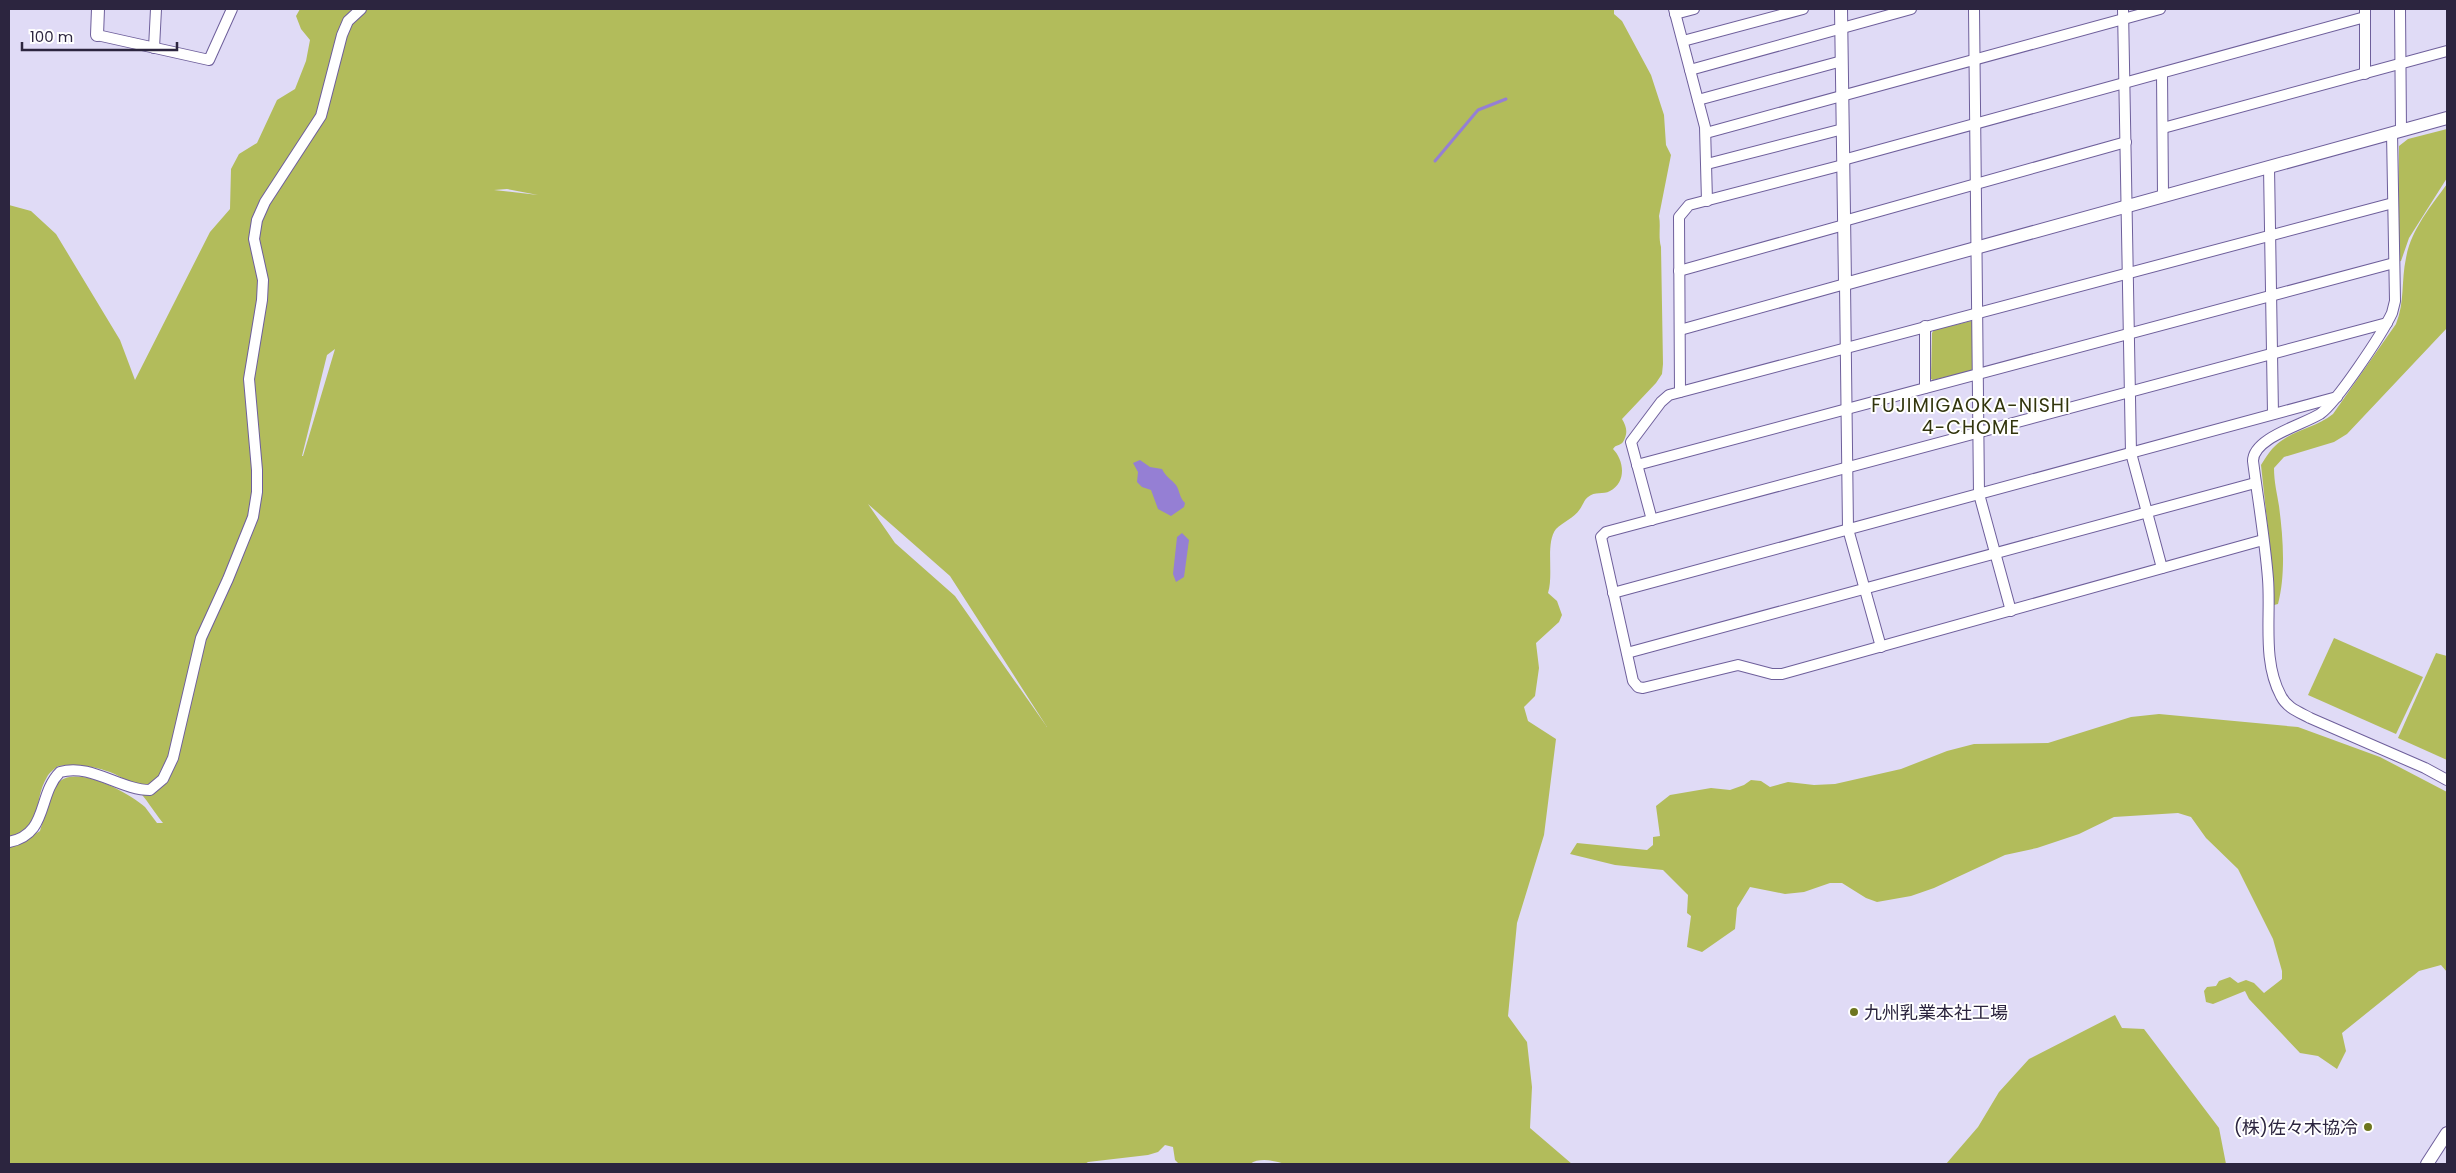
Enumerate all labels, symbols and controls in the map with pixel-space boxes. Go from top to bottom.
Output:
scale bar [22,20,178,52]
text: 100 m [30,26,73,47]
district label: FUJIMIGAOKA-NISHI 4-CHOME [1871,392,2071,441]
place label: 九州乳業本社工場 [1864,1000,2008,1025]
marker: 九州乳業本社工場 [1848,1006,1860,1018]
place label: (株)佐々木協冷 [2234,1115,2358,1140]
marker: (株)佐々木協冷 [2362,1121,2374,1133]

